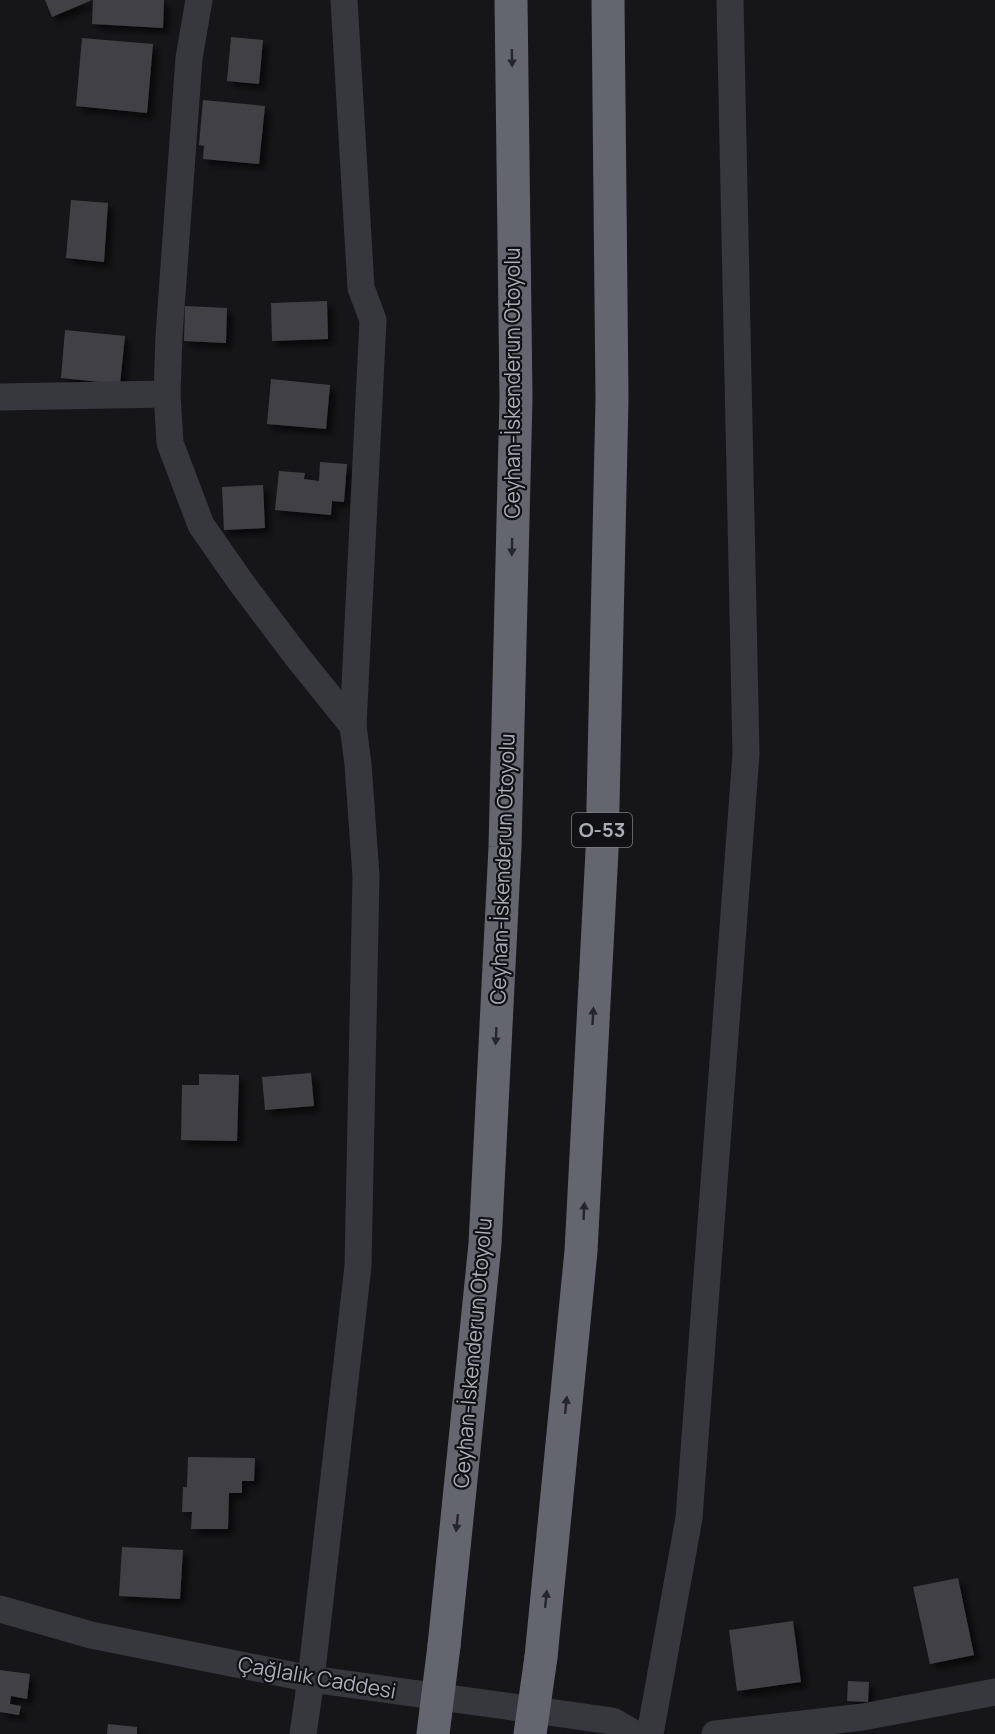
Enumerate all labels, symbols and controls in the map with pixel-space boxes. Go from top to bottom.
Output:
one-way arrow [507,49,517,68]
street label: Ceyhan-İskenderun Otoyolu [498,247,526,519]
one-way arrow [507,538,517,557]
street label: Ceyhan-İskenderun Otoyolu [483,733,521,1005]
road number: O-53 [572,813,632,847]
one-way arrow [589,1007,598,1026]
one-way arrow [491,1027,500,1046]
one-way arrow [579,1201,588,1220]
street label: Ceyhan-İskenderun Otoyolu [446,1217,498,1489]
one-way arrow [561,1395,571,1414]
one-way arrow [452,1514,462,1533]
one-way arrow [541,1589,551,1608]
street label: Çağlalık Caddesi [236,1649,398,1705]

